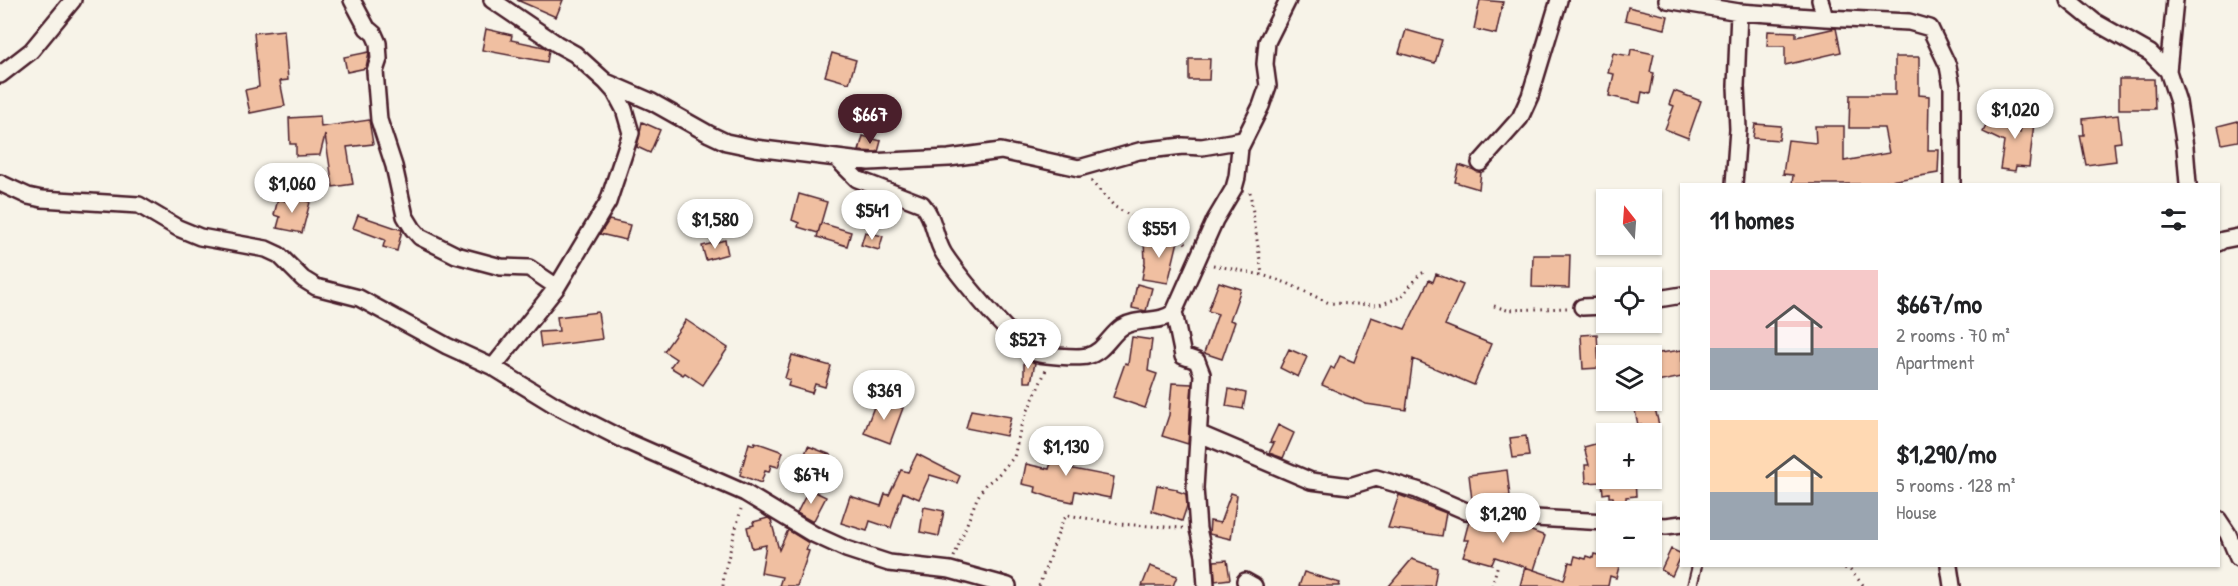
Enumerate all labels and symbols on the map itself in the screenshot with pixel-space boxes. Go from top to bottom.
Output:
pin: $1,020 [1966,89,2064,140]
pin: $667 [834,94,906,145]
pin: $1,060 [243,163,341,214]
north arrow [1596,189,1662,255]
pin: $541 [836,190,908,241]
pin: $1,580 [666,199,764,250]
pin: $551 [1123,208,1195,259]
pin: $527 [992,319,1064,370]
pin: $369 [848,370,920,421]
pin: $1,130 [1017,426,1115,477]
pin: $674 [775,454,847,505]
pin: $1,290 [1454,493,1552,544]

